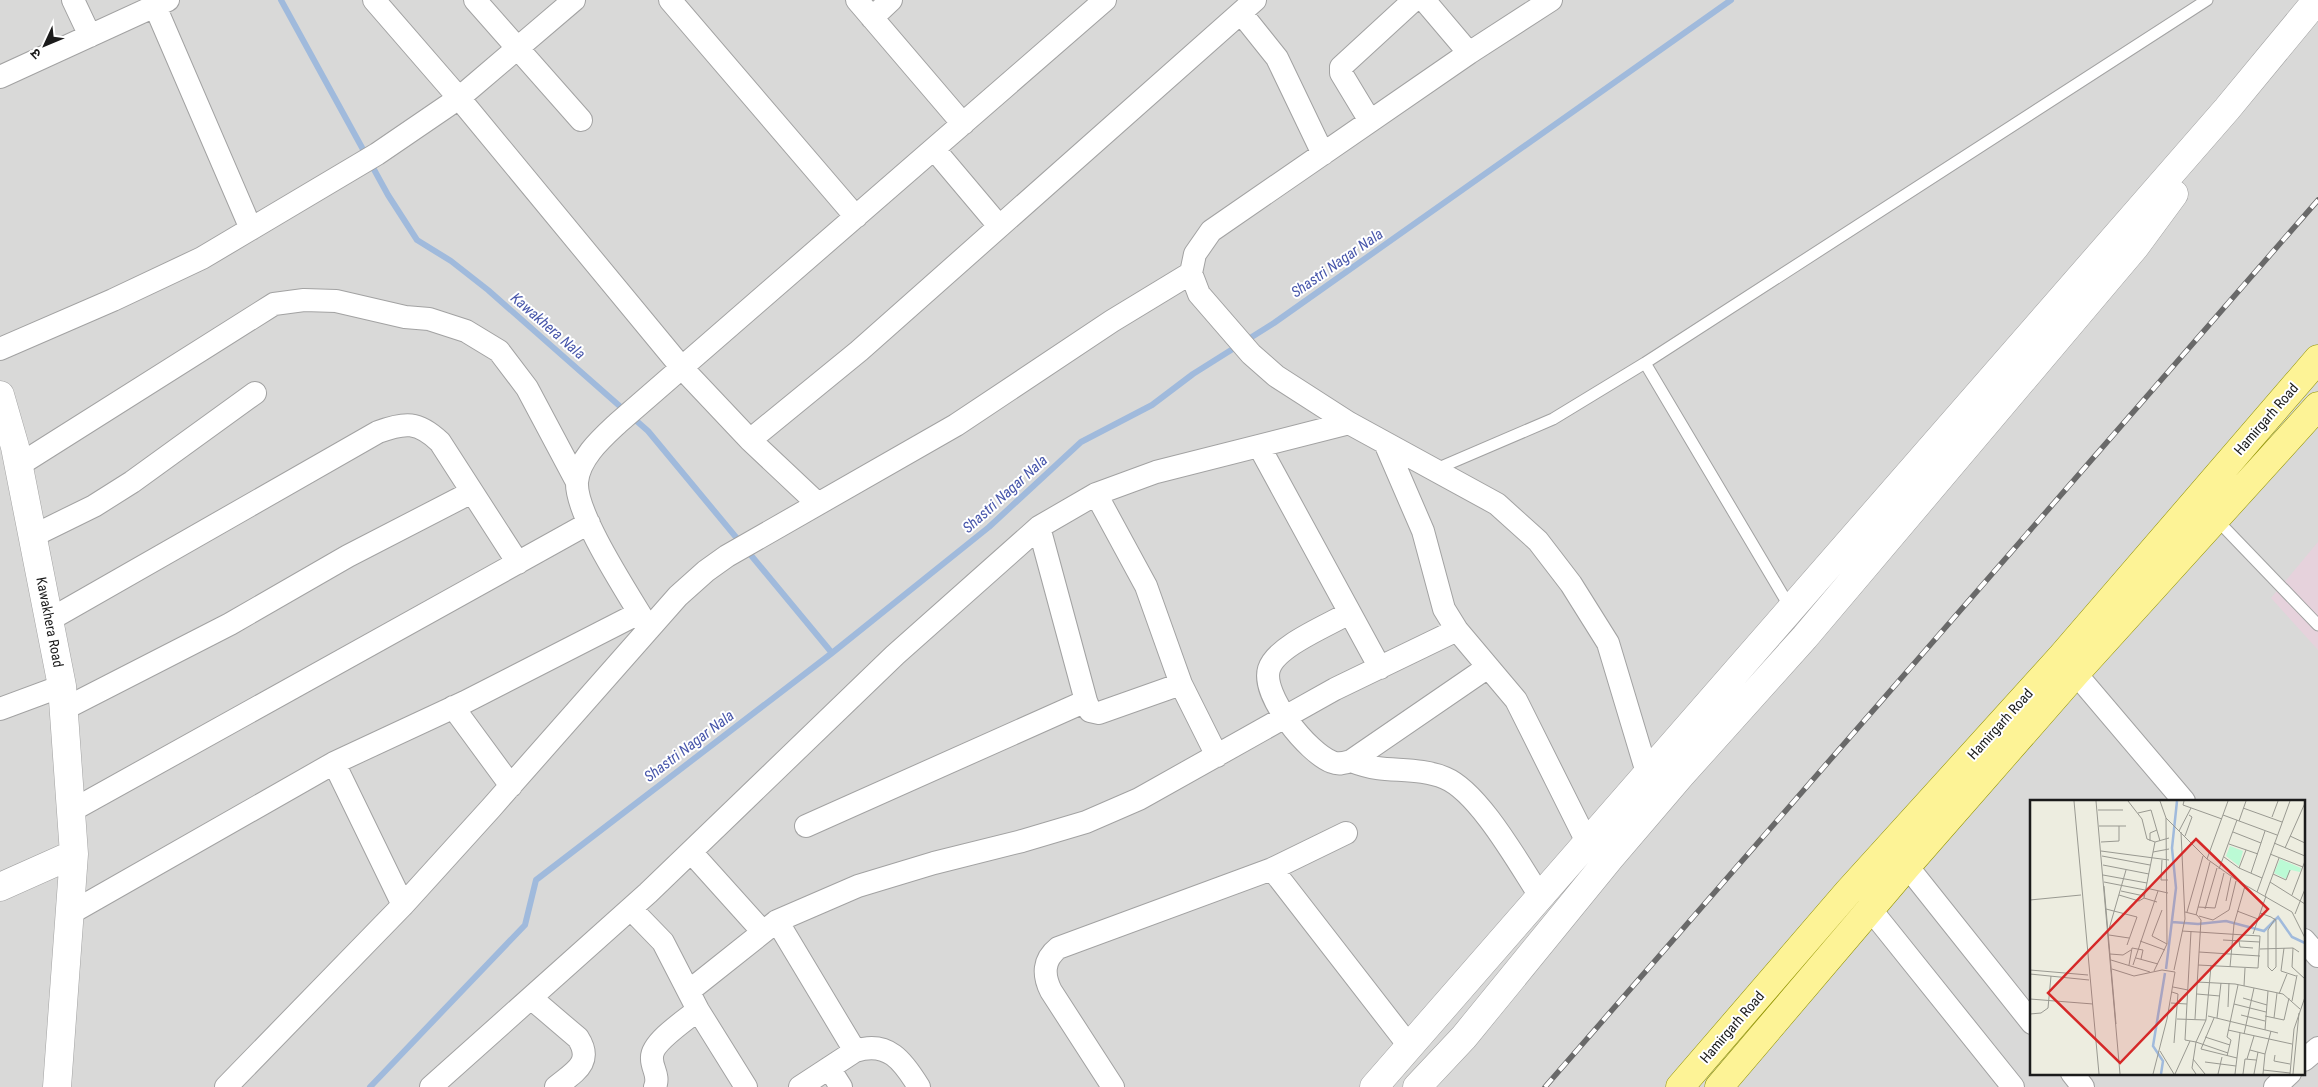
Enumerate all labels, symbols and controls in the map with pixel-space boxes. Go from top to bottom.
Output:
north arrow [20,20,70,70]
text: उ [26,45,44,63]
water label: Shastri Nagar Nala [1288,225,1386,301]
water label: Kawakhera Nala [507,289,589,363]
street label: Hamirgarh Road [2231,380,2301,458]
water label: Shastri Nagar Nala [959,451,1051,537]
street label: Kawakhera Road [33,575,67,669]
street label: Hamirgarh Road [1964,685,2036,763]
water label: Shastri Nagar Nala [640,706,738,786]
inset map [2030,800,2306,1074]
street label: Hamirgarh Road [1697,988,1767,1066]

